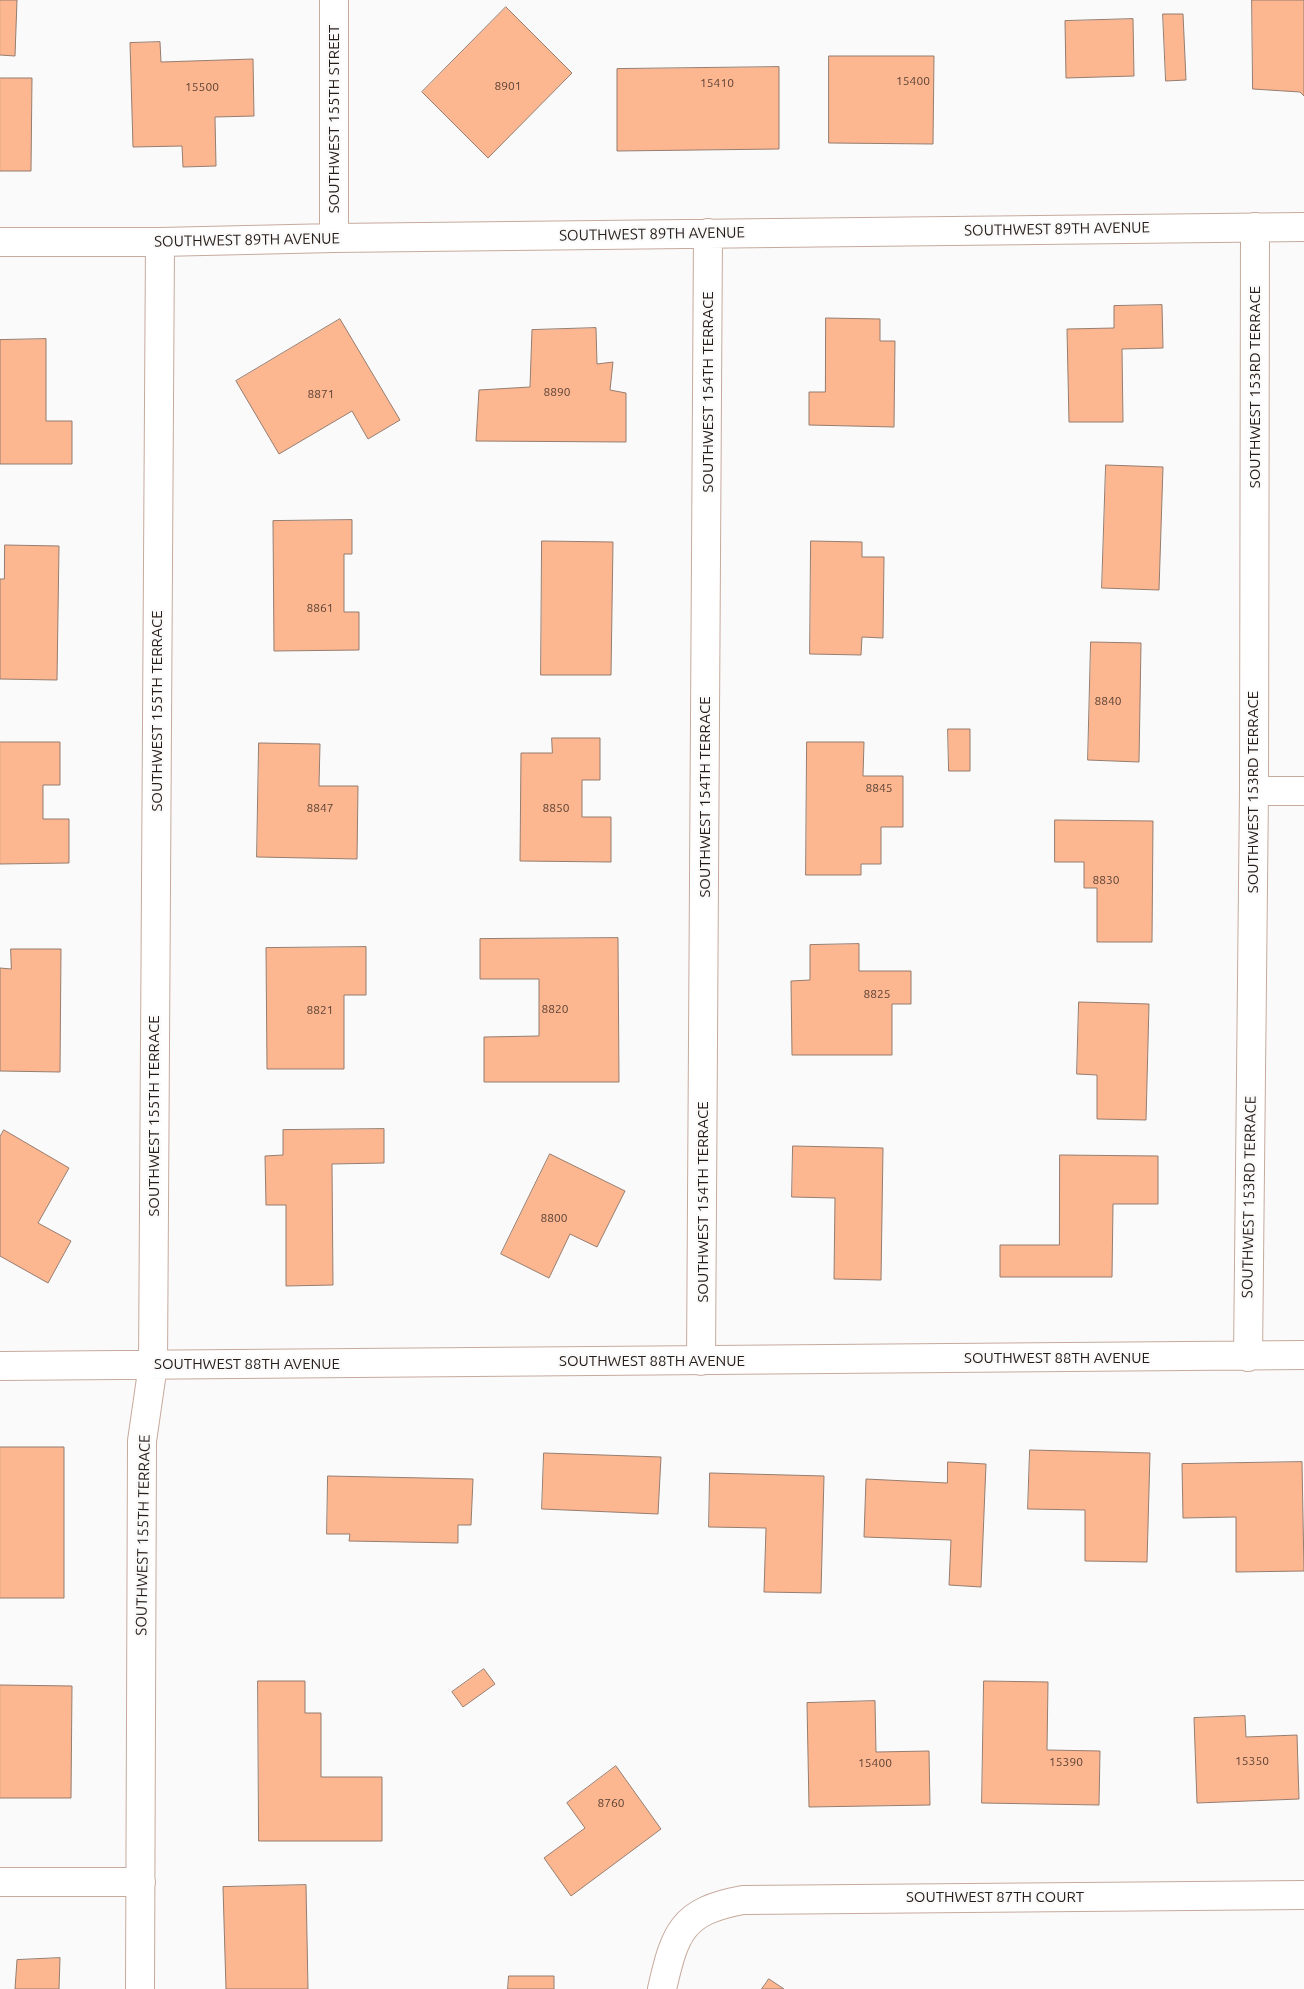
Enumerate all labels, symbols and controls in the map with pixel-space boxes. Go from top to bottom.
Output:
street label: SOUTHWEST 155TH STREET [325,25,343,213]
house number: 15400 [896,74,930,88]
house number: 15410 [700,76,734,90]
house number: 8901 [494,79,522,93]
house number: 15500 [185,80,219,94]
street label: SOUTHWEST 89TH AVENUE [964,218,1150,240]
street label: SOUTHWEST 89TH AVENUE [559,223,745,245]
street label: SOUTHWEST 89TH AVENUE [154,229,340,251]
street label: SOUTHWEST 153RD TERRACE [1246,286,1264,488]
street label: SOUTHWEST 154TH TERRACE [699,291,717,493]
house number: 8890 [543,385,571,399]
house number: 8871 [307,387,335,401]
house number: 8861 [306,601,334,615]
street label: SOUTHWEST 155TH TERRACE [148,610,166,812]
street label: SOUTHWEST 153RD TERRACE [1244,691,1262,893]
house number: 8840 [1094,694,1122,708]
street label: SOUTHWEST 154TH TERRACE [696,696,714,898]
house number: 8845 [865,781,893,795]
house number: 8847 [306,801,334,815]
house number: 8850 [542,801,570,815]
house number: 8830 [1092,873,1120,887]
house number: 8825 [863,987,891,1001]
house number: 8820 [541,1002,569,1016]
house number: 8821 [306,1003,334,1017]
street label: SOUTHWEST 155TH TERRACE [145,1015,163,1217]
street label: SOUTHWEST 153RD TERRACE [1238,1096,1260,1298]
street label: SOUTHWEST 154TH TERRACE [694,1101,712,1303]
house number: 8800 [540,1211,568,1225]
street label: SOUTHWEST 88TH AVENUE [964,1349,1150,1367]
street label: SOUTHWEST 88TH AVENUE [559,1352,745,1370]
street label: SOUTHWEST 88TH AVENUE [154,1355,340,1373]
street label: SOUTHWEST 155TH TERRACE [132,1434,154,1636]
house number: 15350 [1235,1754,1269,1768]
house number: 15390 [1049,1755,1083,1769]
house number: 15400 [858,1756,892,1770]
house number: 8760 [597,1796,625,1810]
street label: SOUTHWEST 87TH COURT [906,1888,1084,1906]

